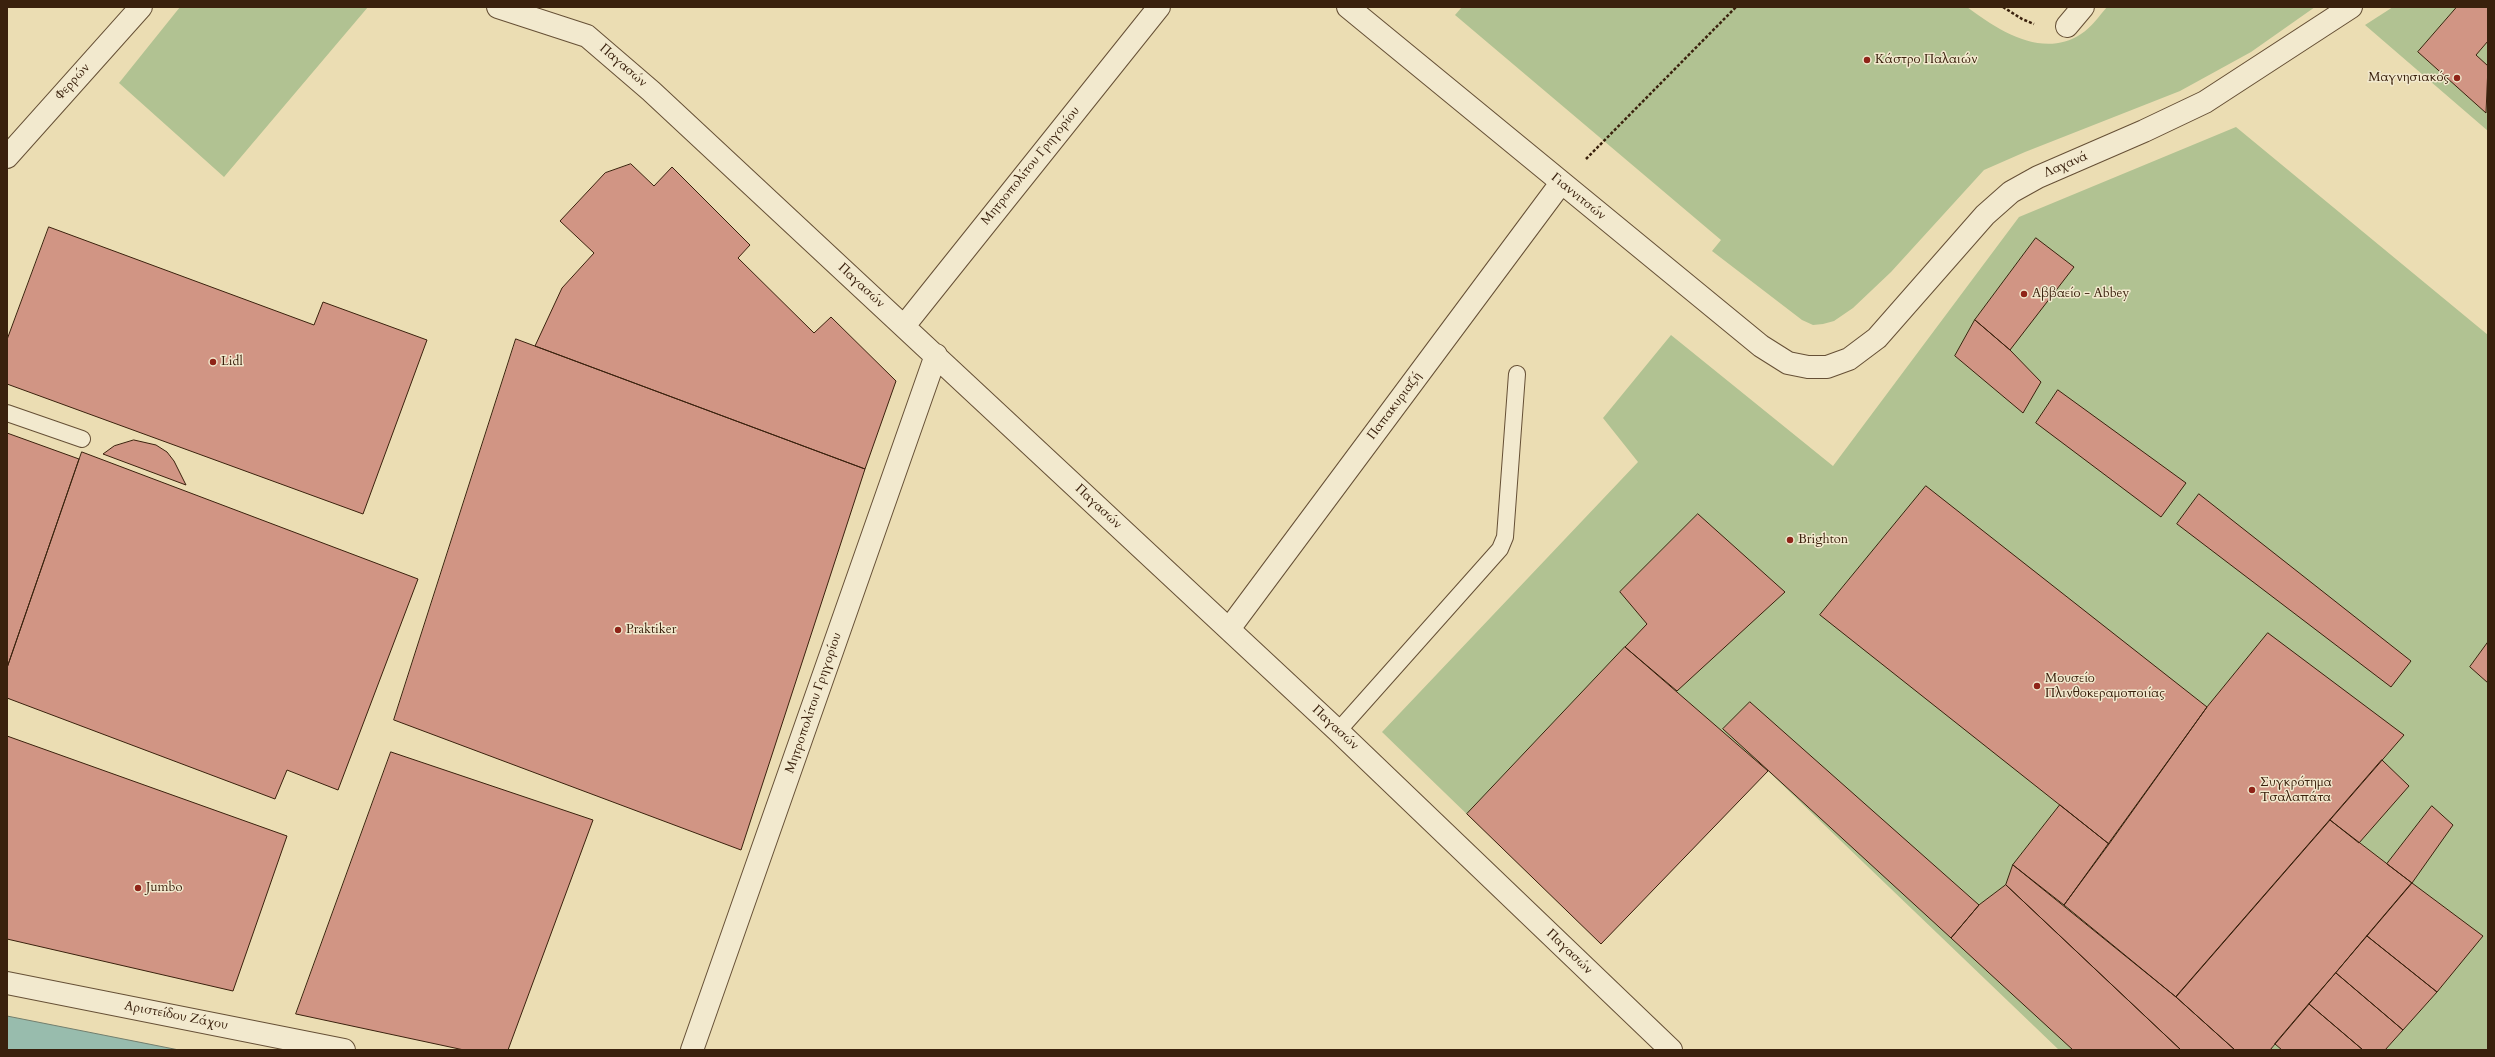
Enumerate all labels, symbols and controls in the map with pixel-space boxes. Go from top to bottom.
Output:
street label: Παγασών [596,41,650,91]
place label: Κάστρο Παλαιών [1875,52,1977,68]
marker: Κάστρο Παλαιών [1862,55,1872,65]
street label: Φερρών [52,60,94,104]
place label: Μαγνησιακός [2368,70,2449,86]
marker: Μαγνησιακός [2452,73,2462,83]
street label: Μητροπολίτου Γρηγορίου [978,104,1084,228]
street label: Λαχανά [2041,149,2091,181]
street label: Γιαννιτσών [1547,170,1609,224]
street label: Παγασών [834,260,888,312]
place label: Αββαείο - Abbey [2032,286,2129,302]
marker: Αββαείο - Abbey [2019,289,2029,299]
place label: Lidl [221,354,243,370]
marker: Lidl [208,357,218,367]
street label: Παπακυριαζή [1364,369,1426,443]
street label: Παγασών [1071,481,1125,533]
place label: Brighton [1798,532,1848,548]
marker: Brighton [1785,535,1795,545]
place label: Praktiker [626,622,676,638]
marker: Praktiker [613,625,623,635]
street label: Μητροπολίτου Γρηγορίου [783,631,845,775]
place label: Μουσείο Πλινθοκεραμοποιίας [2045,671,2165,702]
marker: Μουσείο Πλινθοκεραμοποιίας [2032,681,2042,691]
street label: Παγασών [1308,702,1362,754]
place label: Συγκρότημα Τσαλαπάτα [2260,775,2332,806]
marker: Συγκρότημα Τσαλαπάτα [2247,785,2257,795]
place label: Jumbo [146,880,183,896]
marker: Jumbo [133,883,143,893]
street label: Παγασών [1543,926,1595,978]
street label: Αριστείδου Ζάχου [123,998,229,1034]

